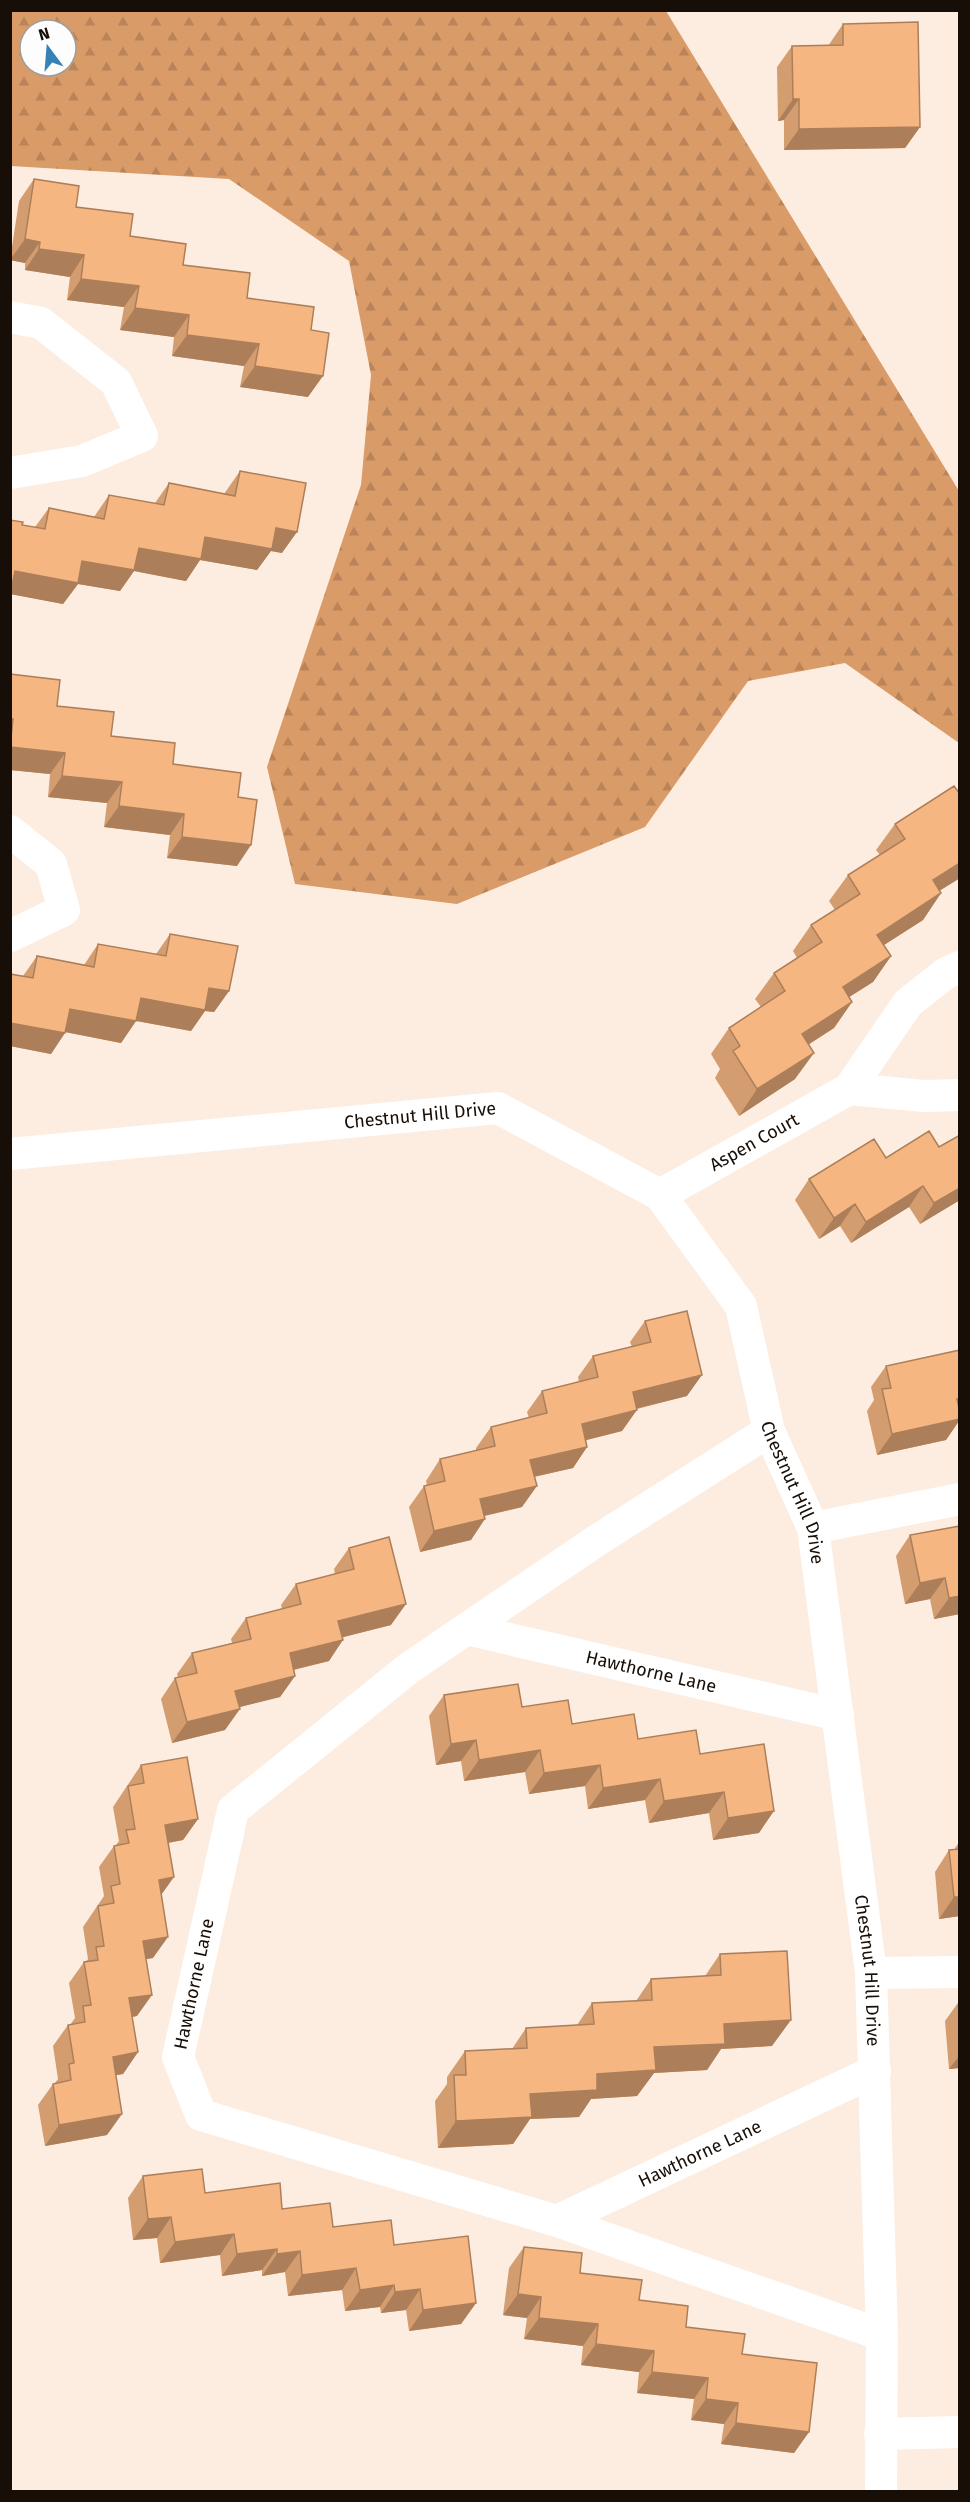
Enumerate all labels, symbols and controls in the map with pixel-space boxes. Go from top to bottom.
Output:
north arrow [18,18,78,78]
text: N [36,23,52,45]
street label: Chestnut Hill Drive [343,1097,497,1133]
street label: Aspen Court [706,1108,803,1176]
street label: Chestnut Hill Drive [756,1419,829,1565]
street label: Hawthorne Lane [584,1646,719,1698]
street label: Chestnut Hill Drive [850,1893,884,2047]
street label: Hawthorne Lane [169,1916,219,2052]
street label: Hawthorne Lane [635,2115,765,2192]

